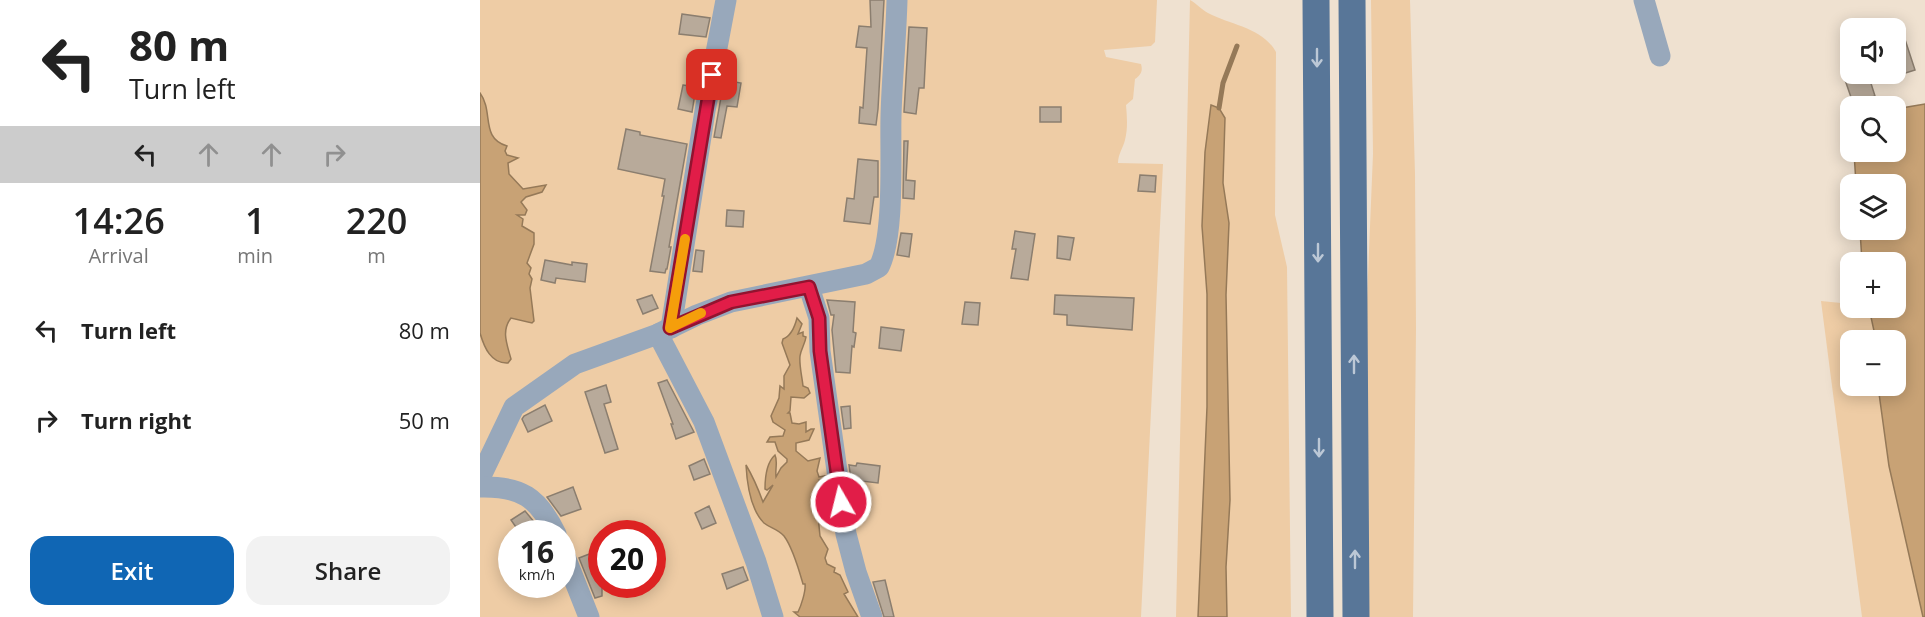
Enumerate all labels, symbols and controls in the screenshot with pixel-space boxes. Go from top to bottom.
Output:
text: 80 m [129,16,229,73]
map controls [1840,18,1906,396]
button: sound [1840,18,1906,84]
icon: left [30,24,108,102]
one-way arrow [1311,48,1323,68]
pin [686,49,737,100]
icon: arrive [695,58,728,91]
text: Turn left [129,70,236,107]
button: search [1840,96,1906,162]
icon: left [129,138,162,171]
icon: ahead [192,138,225,171]
icon: ahead [255,138,288,171]
icon: right [318,138,351,171]
button: layers [1840,174,1906,240]
text: 14:26 [73,196,165,245]
text: 1 [245,196,266,245]
text: 220 [346,196,407,245]
text: Arrival [89,242,149,269]
text: min [237,242,273,269]
text: m [367,242,386,269]
one-way arrow [1312,243,1324,263]
button: + [1840,252,1906,318]
icon: left [30,314,63,347]
text: Turn left [81,315,176,345]
text: 80 m [399,315,450,345]
button: − [1840,330,1906,396]
one-way arrow [1348,354,1360,374]
icon: right [30,404,63,437]
text: Turn right [81,405,192,435]
text: 50 m [399,405,450,435]
one-way arrow [1313,438,1325,458]
position arrow [809,470,873,534]
speed limit sign: 20 [588,520,666,598]
text: 16 [520,531,554,572]
button: Exit [30,536,234,605]
button: Share [246,536,450,605]
one-way arrow [1350,549,1361,569]
text: km/h [519,564,555,584]

